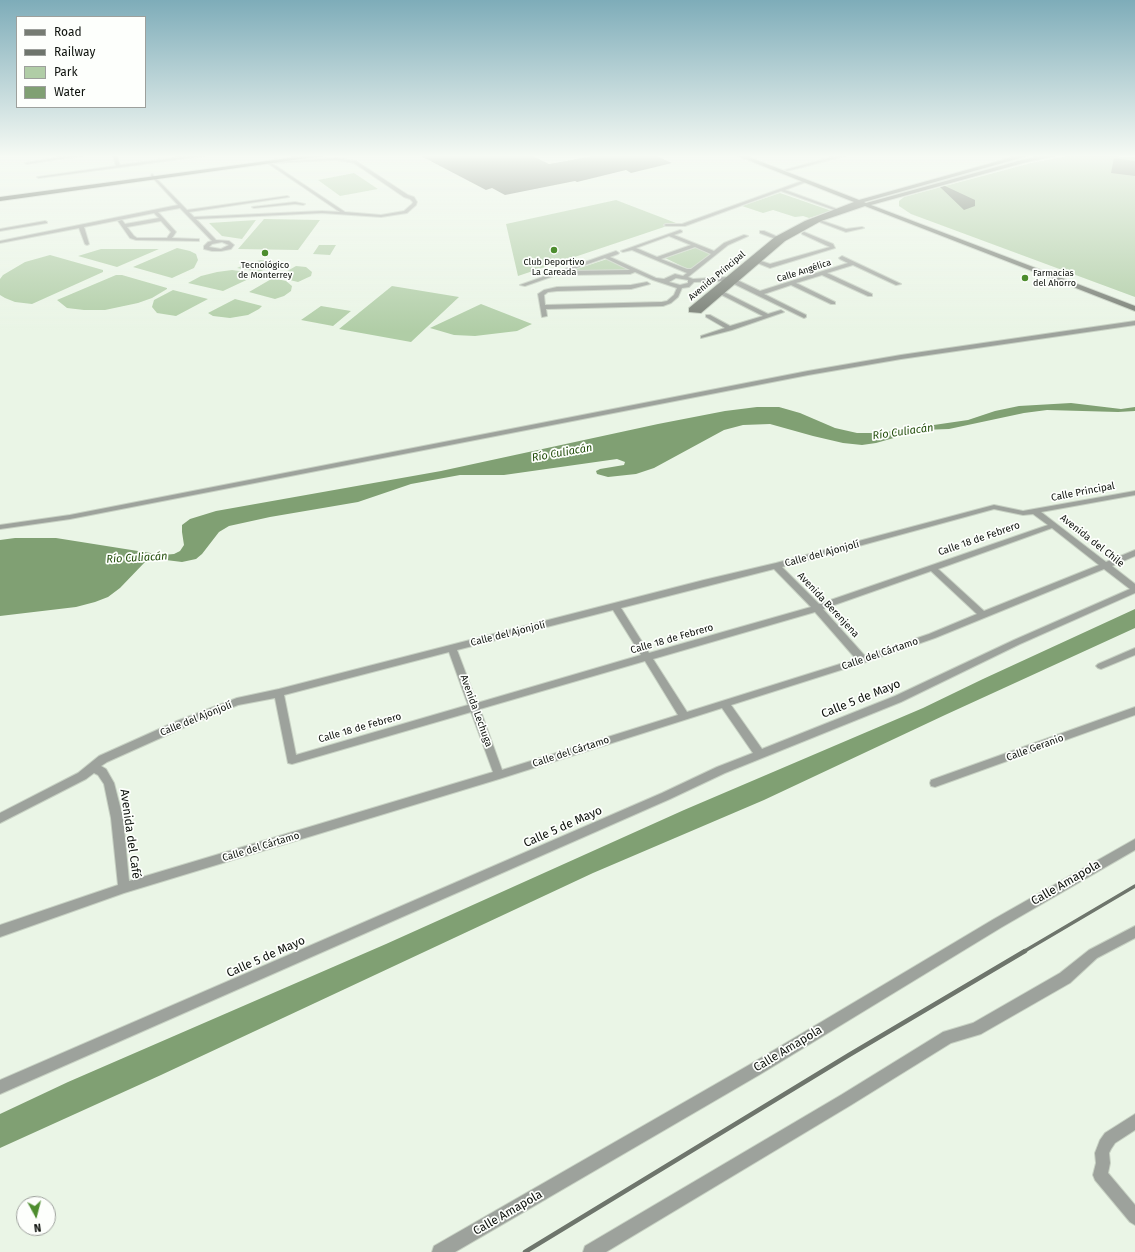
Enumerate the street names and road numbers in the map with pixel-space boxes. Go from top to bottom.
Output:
street label: Avenida Principal [686,249,748,303]
street label: Calle Angélica [775,257,833,285]
street label: Calle Principal [1050,480,1116,504]
street label: Avenida del Chile [1057,512,1127,570]
street label: Calle 18 de Febrero [937,519,1021,559]
street label: Calle del Ajonjolí [784,538,860,570]
street label: Avenida Berenjena [795,570,861,640]
street label: Calle del Ajonjolí [469,619,547,649]
street label: Calle 18 de Febrero [629,621,715,657]
street label: Calle del Cártamo [840,635,920,673]
street label: Avenida Lechuga [457,673,495,749]
street label: Calle 5 de Mayo [819,677,903,721]
street label: Calle del Ajonjolí [158,699,234,739]
street label: Calle 18 de Febrero [317,710,403,746]
street label: Calle Geranio [1005,732,1065,764]
street label: Calle del Cártamo [531,734,611,770]
street label: Avenida del Café [117,788,143,880]
street label: Calle 5 de Mayo [522,803,604,851]
street label: Calle del Cártamo [221,830,301,864]
street label: Calle Amapola [1029,857,1103,909]
street label: Calle 5 de Mayo [225,933,307,981]
street label: Calle Amapola [751,1023,825,1075]
street label: Calle Amapola [471,1187,545,1239]

